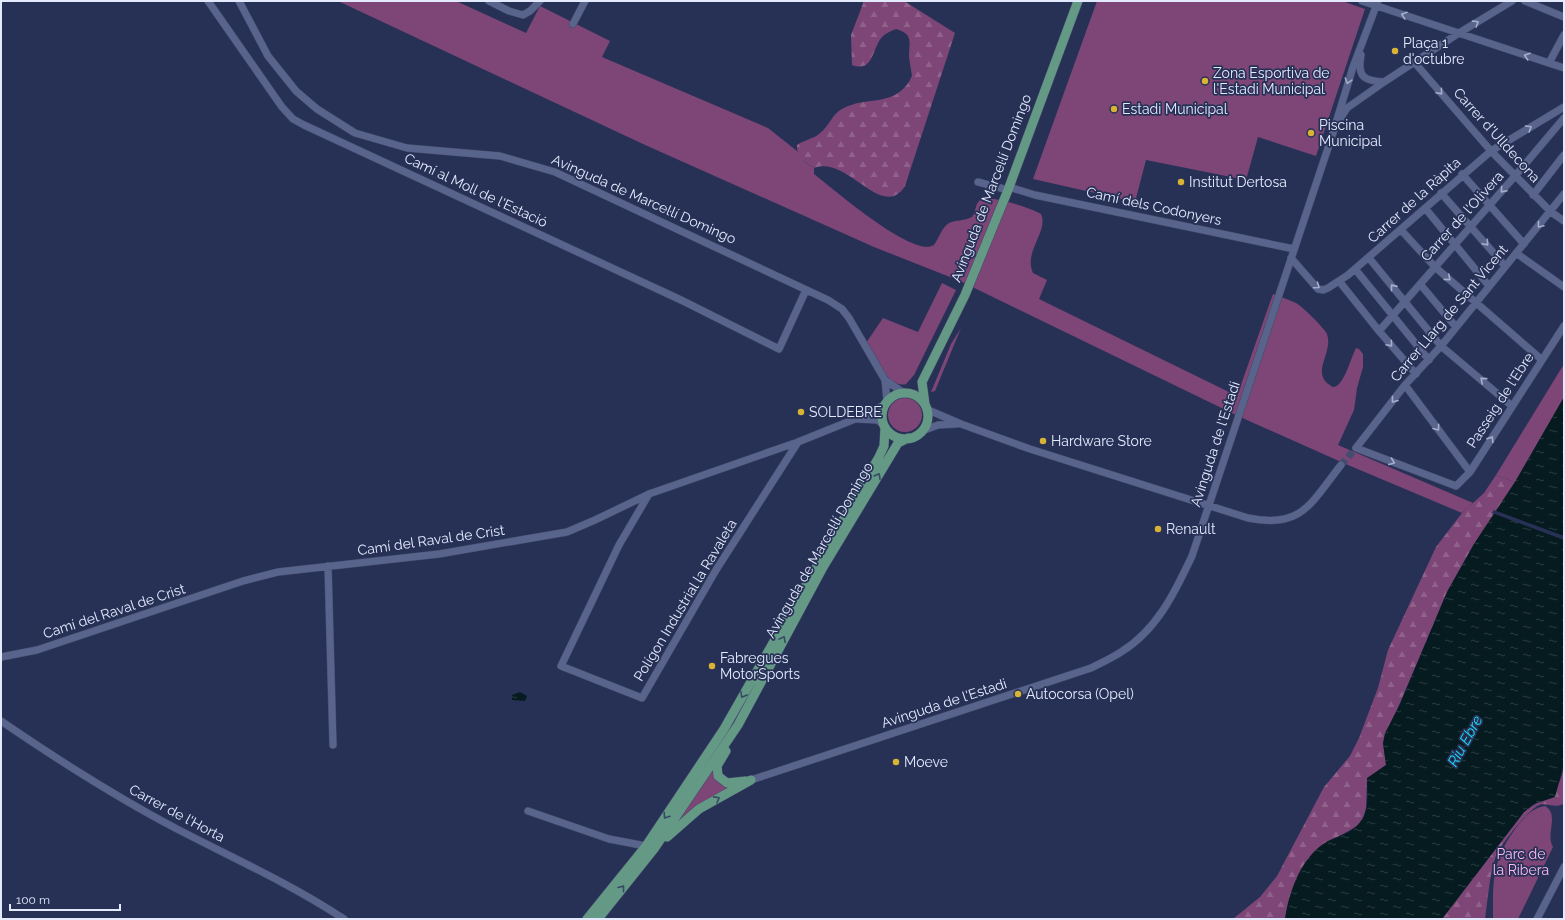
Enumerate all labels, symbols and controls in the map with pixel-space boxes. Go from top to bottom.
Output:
one-way arrow [1400,11,1407,20]
one-way arrow [1472,20,1479,27]
place label: Plaça 1 d'octubre [1403,35,1465,67]
marker: Plaça 1 d'octubre [1390,46,1400,56]
one-way arrow [1524,52,1531,60]
place label: Zona Esportiva de l'Estadi Municipal [1213,65,1330,97]
marker: Zona Esportiva de l'Estadi Municipal [1200,76,1210,86]
one-way arrow [1345,77,1353,84]
street label: Carrer d'Ulldecona [1450,85,1544,185]
one-way arrow [1436,88,1443,95]
street label: Avinguda de Marcel·lí Domingo [948,92,1034,284]
place label: Estadi Municipal [1122,101,1228,117]
marker: Estadi Municipal [1109,104,1119,114]
place label: Piscina Municipal [1319,117,1382,149]
one-way arrow [1525,126,1532,133]
marker: Piscina Municipal [1306,128,1316,138]
street label: Camí al Moll de l'Estació [402,150,550,230]
street label: Avinguda de Marcel·lí Domingo [549,151,739,247]
street label: Carrer de la Ràpita [1364,154,1464,246]
street label: Carrer de l'Olivera [1417,168,1507,264]
place label: Institut Dertosa [1189,174,1287,190]
marker: Institut Dertosa [1176,177,1186,187]
street label: Camí dels Codonyers [1085,184,1223,228]
one-way arrow [1500,185,1507,193]
one-way arrow [1537,220,1544,228]
one-way arrow [1481,239,1488,246]
street label: Carrer Llarg de Sant Vicent [1387,241,1511,385]
one-way arrow [1443,273,1451,281]
one-way arrow [1313,281,1320,289]
one-way arrow [1391,284,1398,291]
one-way arrow [1385,339,1393,347]
street label: Passeig de l'Ebre [1463,349,1537,451]
one-way arrow [1480,378,1487,385]
street label: Avinguda de l'Estadi [1187,379,1243,509]
one-way arrow [1391,395,1398,402]
place label: SOLDEBRE [809,404,882,420]
marker: SOLDEBRE [796,407,806,417]
one-way arrow [1432,423,1439,430]
place label: Hardware Store [1051,433,1152,449]
marker: Hardware Store [1038,436,1048,446]
one-way arrow [1486,436,1494,443]
one-way arrow [1389,457,1396,465]
street label: Avinguda de Marcel·lí Domingo [762,459,876,641]
one-way arrow [873,473,880,480]
street label: Polígon Industrial la Ravaleta [630,516,740,684]
place label: Renault [1166,521,1216,537]
street label: Camí del Raval de Crist [356,522,506,558]
marker: Renault [1153,524,1163,534]
street label: Camí del Raval de Crist [41,580,187,642]
one-way arrow [778,635,786,643]
place label: Fabregues MotorSports [720,650,800,682]
marker: Fabregues MotorSports [707,661,717,671]
street label: Avinguda de l'Estadi [879,675,1009,731]
place label: Autocorsa (Opel) [1026,686,1134,702]
marker: Autocorsa (Opel) [1013,689,1023,699]
one-way arrow [740,690,747,698]
water label: Riu Ebre [1444,712,1486,770]
place label: Moeve [904,754,948,770]
marker: Moeve [891,757,901,767]
street label: Carrer de l'Horta [127,781,227,845]
one-way arrow [713,796,721,804]
one-way arrow [664,812,671,819]
park label: Parc de la Ribera [1493,846,1549,878]
scale bar [10,886,120,912]
one-way arrow [618,886,625,893]
text: 100 m [16,893,50,907]

